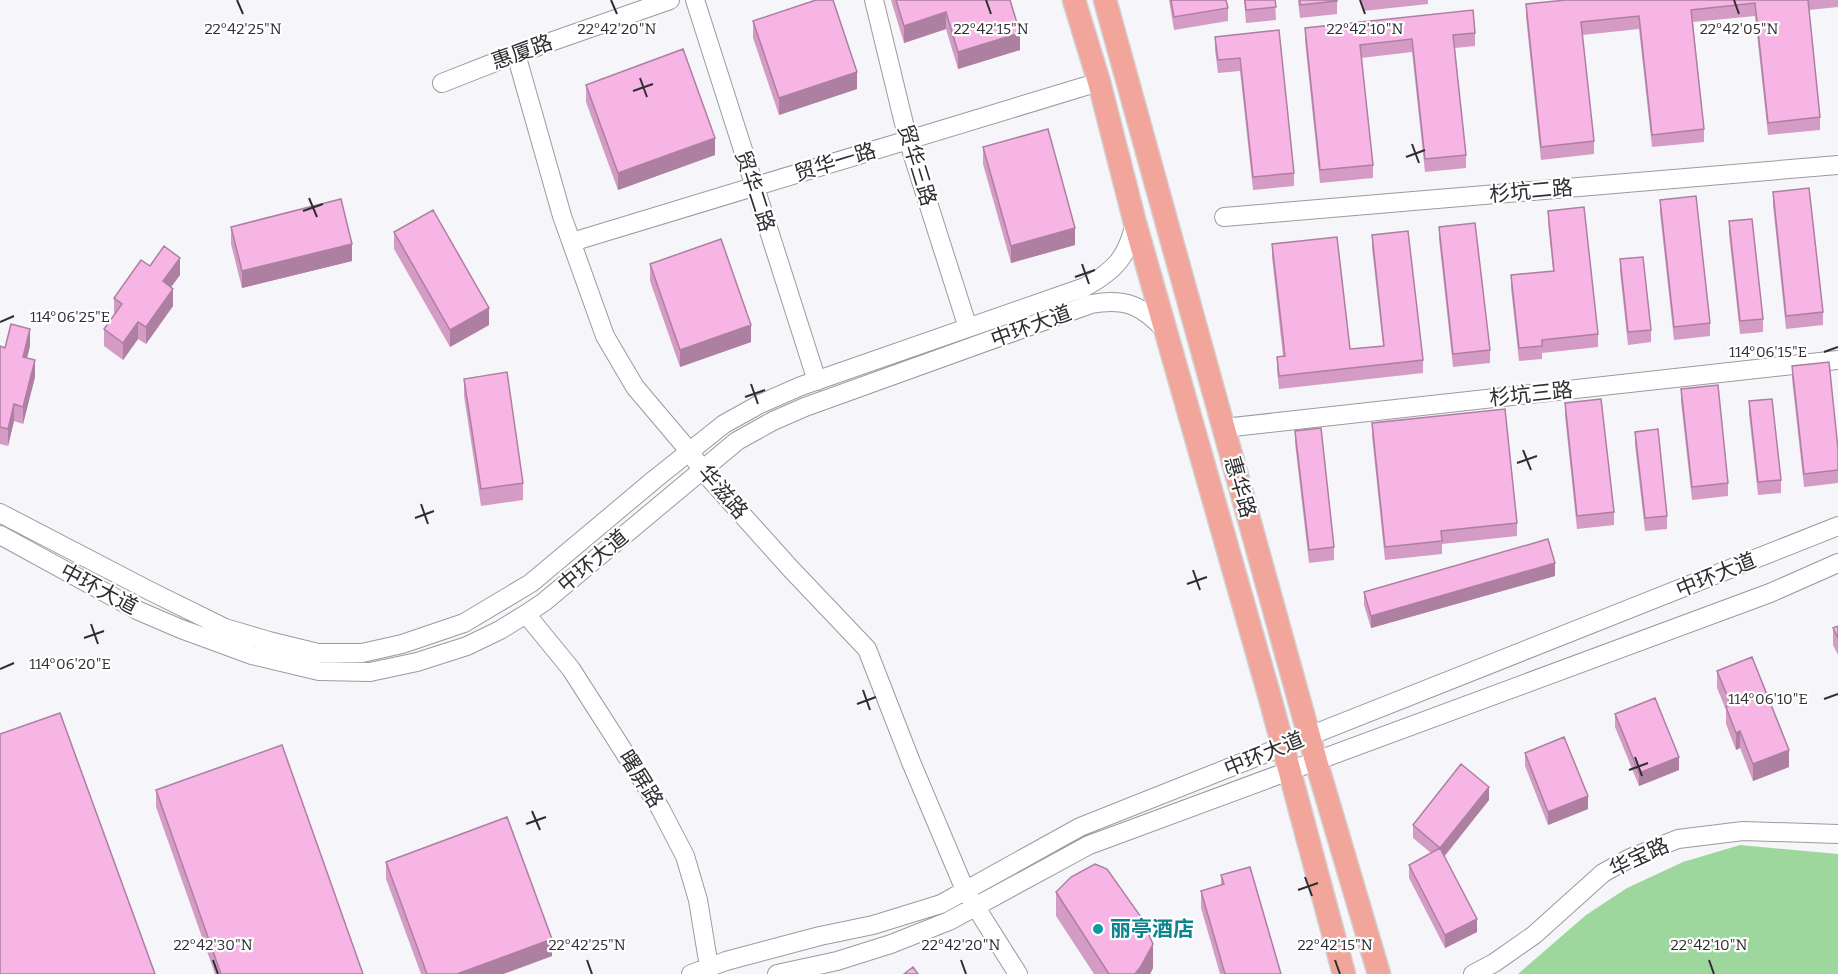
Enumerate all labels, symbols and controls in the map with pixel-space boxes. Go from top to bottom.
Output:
text: 22°42'25"N [204,20,282,38]
text: 22°42'20"N [578,20,657,38]
text: 22°42'15"N [953,20,1029,38]
text: 22°42'10"N [1327,20,1404,38]
text: 22°42'05"N [1700,20,1778,38]
street label: 惠厦路 [488,29,556,75]
street label: 贸华三路 [892,121,942,209]
street label: 贸华一路 [791,137,879,187]
street label: 贸华二路 [730,147,780,235]
street label: 杉坑二路 [1488,174,1574,208]
street label: 中环大道 [987,299,1075,353]
text: 114°06'25"E [30,308,110,326]
text: 114°06'15"E [1729,343,1807,361]
street label: 杉坑三路 [1488,377,1574,411]
street label: 惠华路 [1219,453,1261,521]
street label: 华滋路 [693,460,753,524]
street label: 中环大道 [552,524,634,598]
street label: 中环大道 [1672,547,1760,603]
street label: 中环大道 [56,558,142,620]
text: 114°06'20"E [29,655,111,673]
text: 114°06'10"E [1728,690,1808,708]
street label: 中环大道 [1220,726,1308,782]
street label: 曙屏路 [613,745,669,813]
street label: 华宝路 [1605,832,1673,882]
place label: 丽亭酒店 [1110,916,1194,942]
marker: 丽亭酒店 [1091,922,1105,936]
text: 22°42'30"N [173,936,253,954]
text: 22°42'25"N [548,936,626,954]
text: 22°42'20"N [922,936,1001,954]
text: 22°42'15"N [1297,936,1373,954]
text: 22°42'10"N [1671,936,1748,954]

